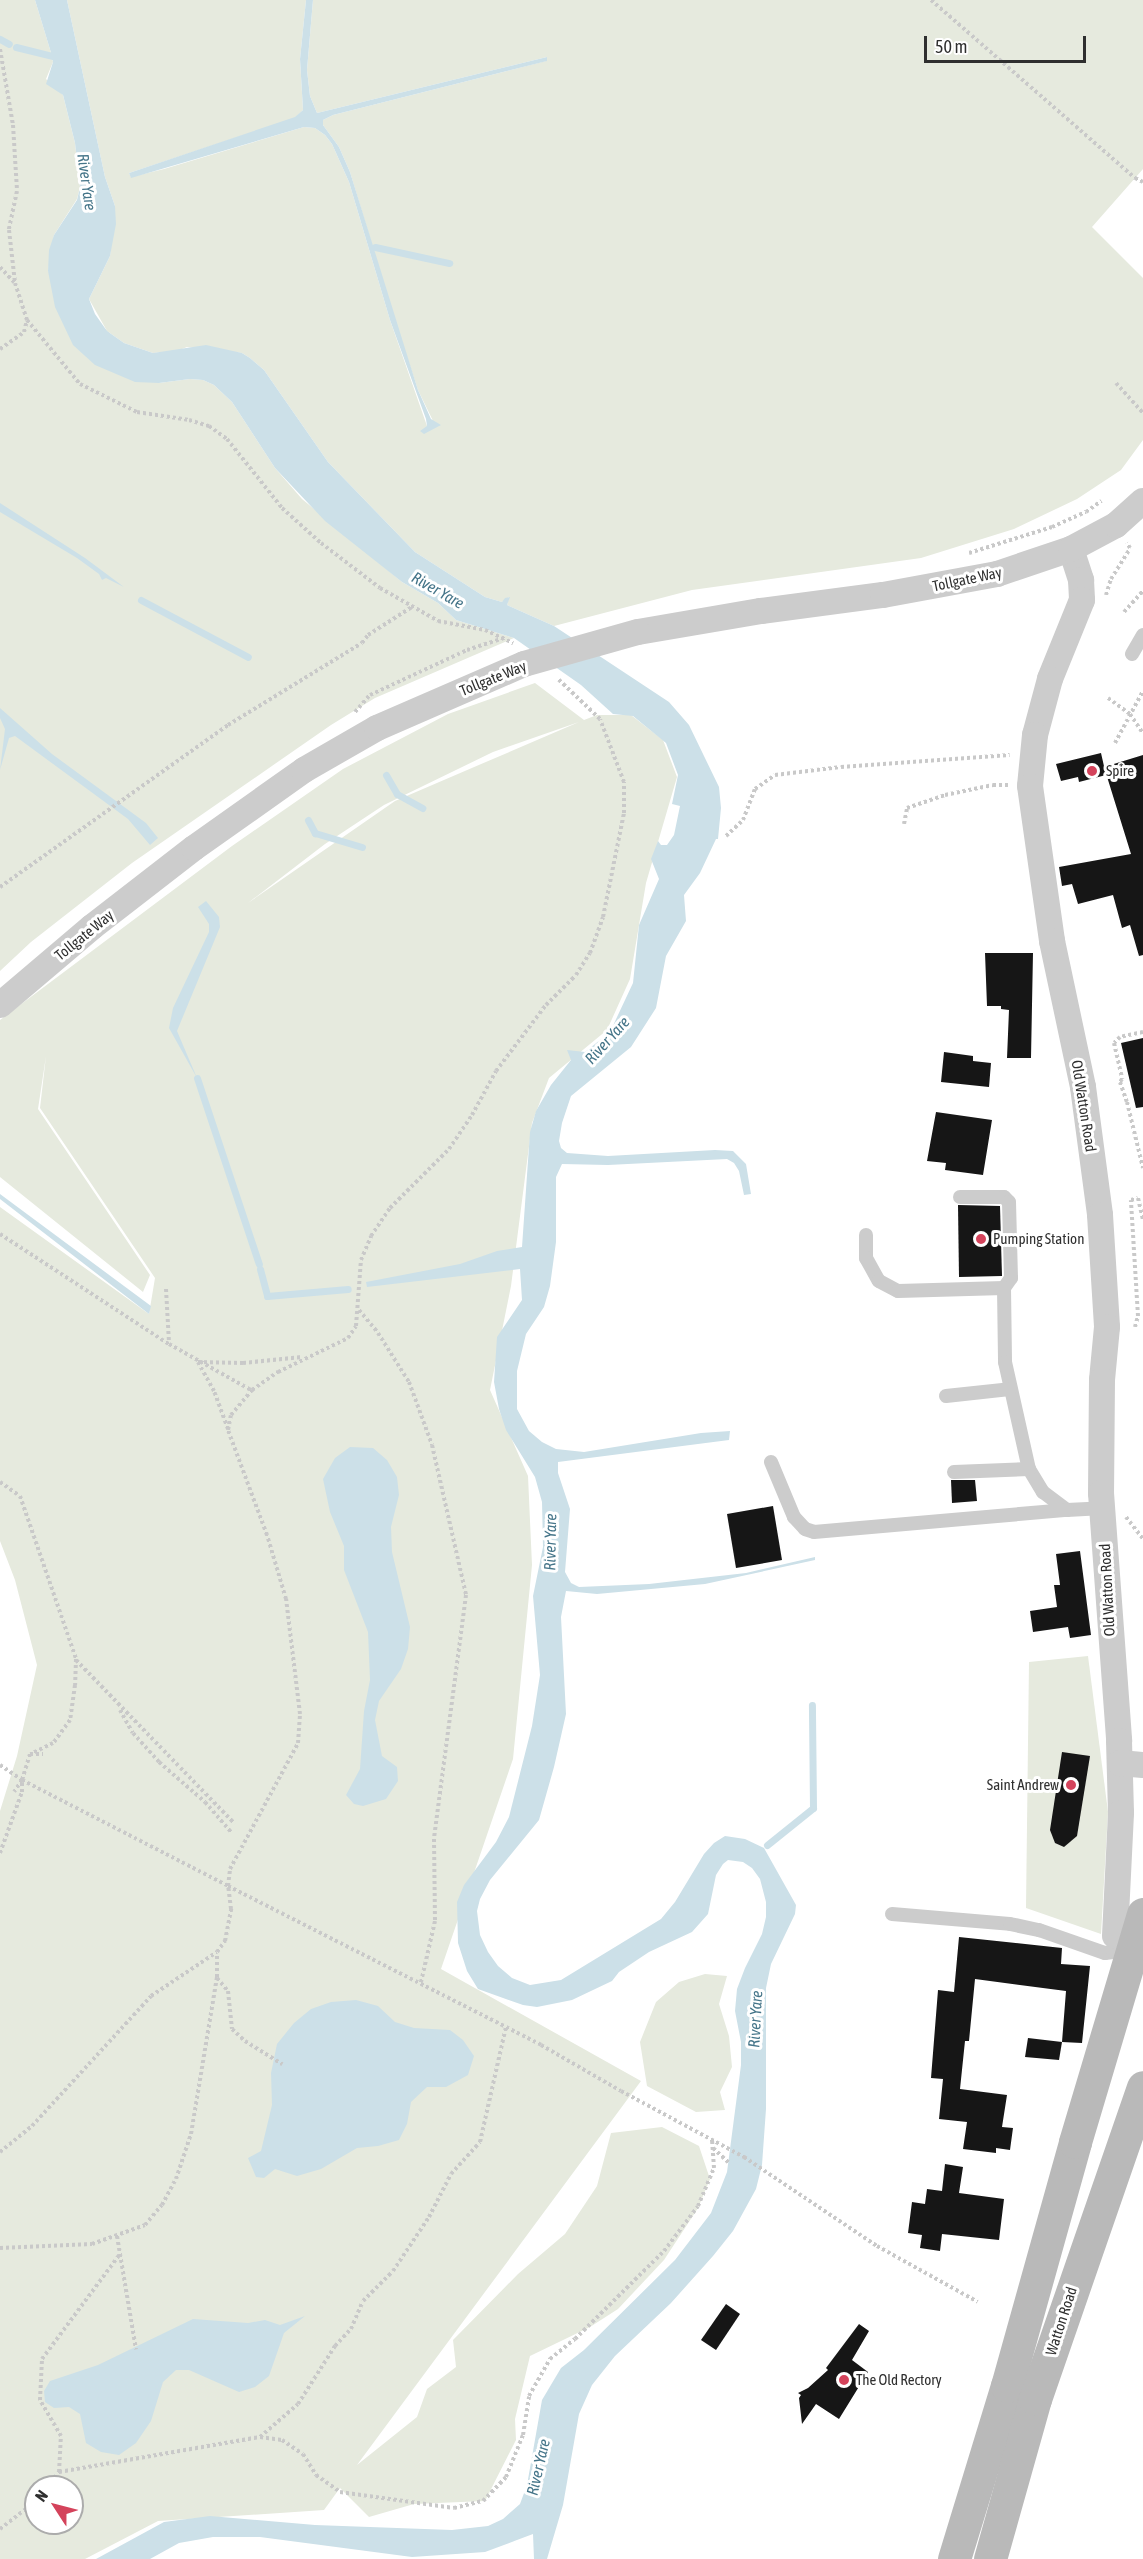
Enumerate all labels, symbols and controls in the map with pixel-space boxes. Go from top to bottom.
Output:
scale bar [927,24,1089,62]
text: 50 m [935,36,967,57]
water label: River Yare [73,152,101,212]
street label: Tollgate Way [931,563,1003,595]
water label: River Yare [408,567,468,613]
street label: Tollgate Way [457,657,529,699]
marker: Spire [1083,762,1101,780]
place label: Spire [1106,762,1134,780]
street label: Tollgate Way [51,906,117,964]
water label: River Yare [581,1012,633,1068]
street label: Old Watton Road [1068,1059,1100,1153]
place label: Pumping Station [993,1230,1084,1248]
marker: Pumping Station [974,1232,988,1246]
water label: River Yare [540,1513,560,1571]
street label: Old Watton Road [1096,1543,1118,1637]
place label: Saint Andrew [987,1776,1059,1794]
marker: Saint Andrew [1064,1778,1078,1792]
water label: River Yare [744,1990,766,2048]
street label: Watton Road [1041,2285,1081,2357]
place label: The Old Rectory [856,2371,942,2389]
marker: The Old Rectory [837,2373,851,2387]
water label: River Yare [522,2437,554,2497]
north arrow [24,2475,84,2535]
text: N [31,2486,51,2505]

